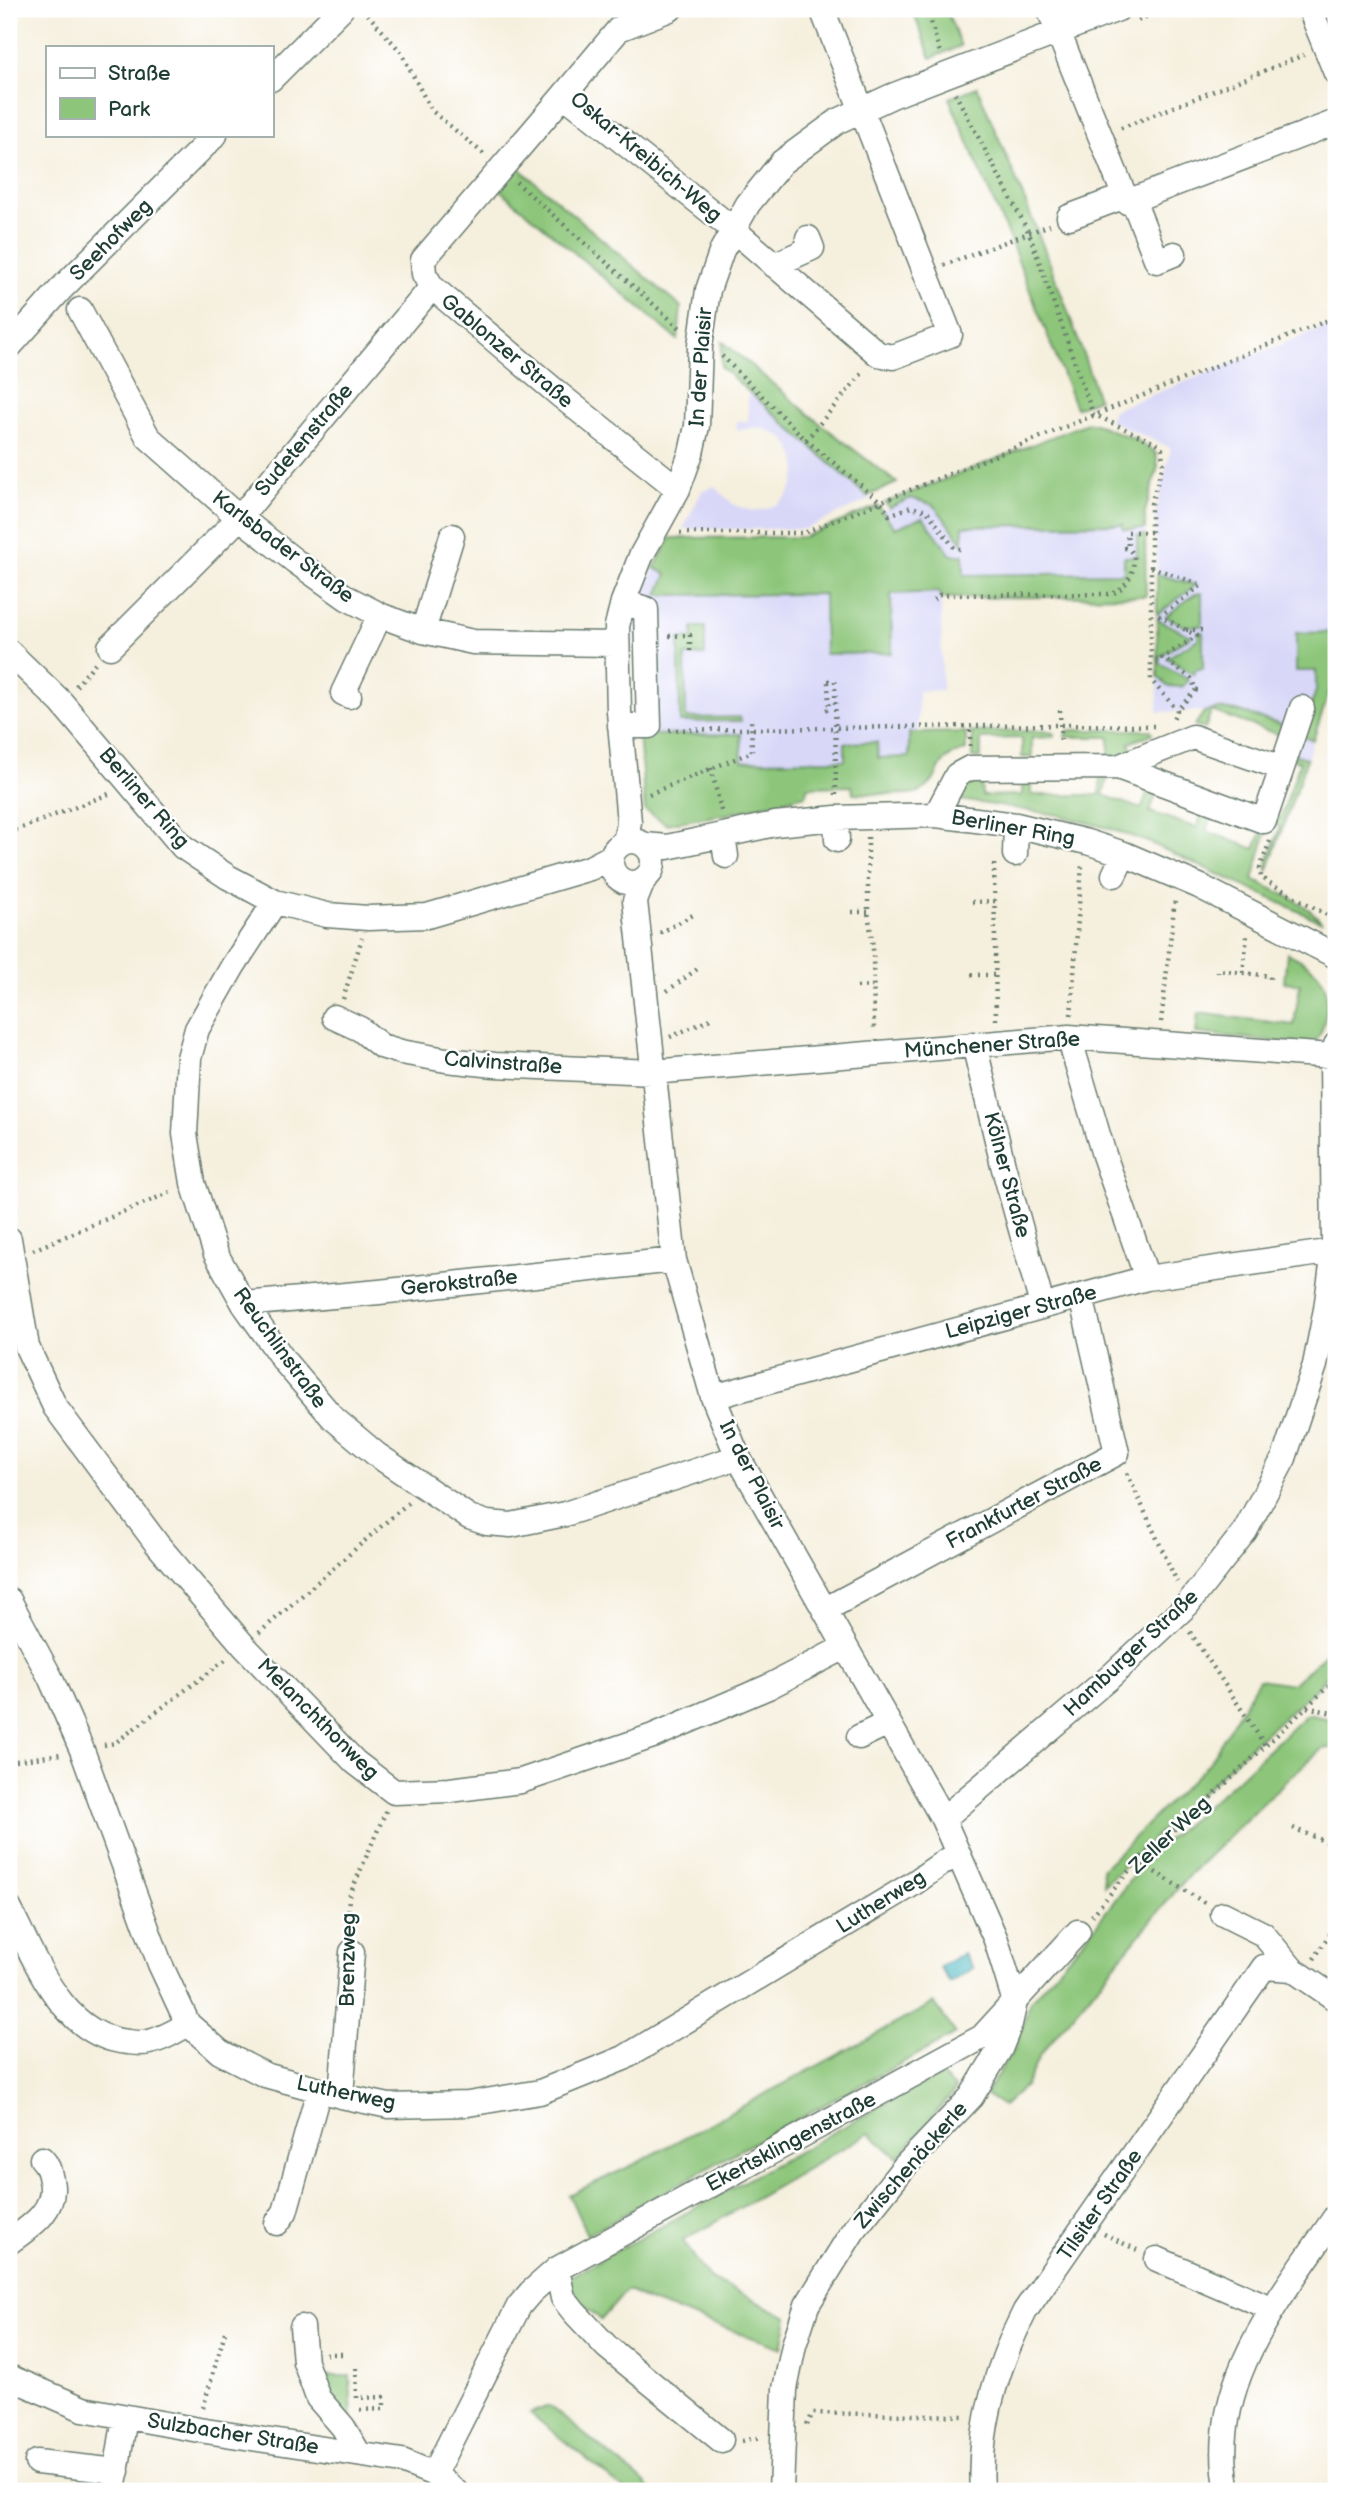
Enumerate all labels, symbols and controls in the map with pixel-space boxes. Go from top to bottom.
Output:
legend [46,46,273,136]
text: Straße [108,61,170,86]
street label: Oskar-Kreibich-Weg [565,86,727,228]
text: Park [108,97,151,122]
street label: Seehofweg [65,194,157,286]
street label: Gablonzer Straße [436,288,578,414]
street label: In der Plaisir [684,306,718,427]
street label: Sudetenstraße [250,379,358,501]
street label: Karlsbader Straße [207,485,359,609]
street label: Berliner Ring [93,742,195,854]
street label: Berliner Ring [949,805,1077,851]
street label: Münchener Straße [903,1026,1081,1064]
street label: Calvinstraße [443,1046,563,1080]
street label: Kölner Straße [978,1109,1036,1241]
street label: Gerokstraße [399,1264,519,1302]
street label: Leipziger Straße [943,1280,1099,1344]
street label: Reuchlinstraße [228,1283,332,1413]
street label: In der Plaisir [714,1416,790,1534]
street label: Frankfurter Straße [942,1451,1106,1555]
street label: Hamburger Straße [1058,1584,1204,1722]
street label: Melanchthonweg [252,1653,384,1785]
street label: Zeller Weg [1123,1791,1216,1880]
street label: Lutherweg [832,1865,930,1939]
street label: Brenzweg [335,1913,361,2007]
street label: Lutherweg [294,2070,398,2116]
street label: Ekertsklingenstraße [702,2087,880,2197]
street label: Zwischenäckerle [849,2097,973,2234]
street label: Tilsiter Straße [1052,2145,1148,2265]
street label: Sulzbacher Straße [145,2408,321,2460]

